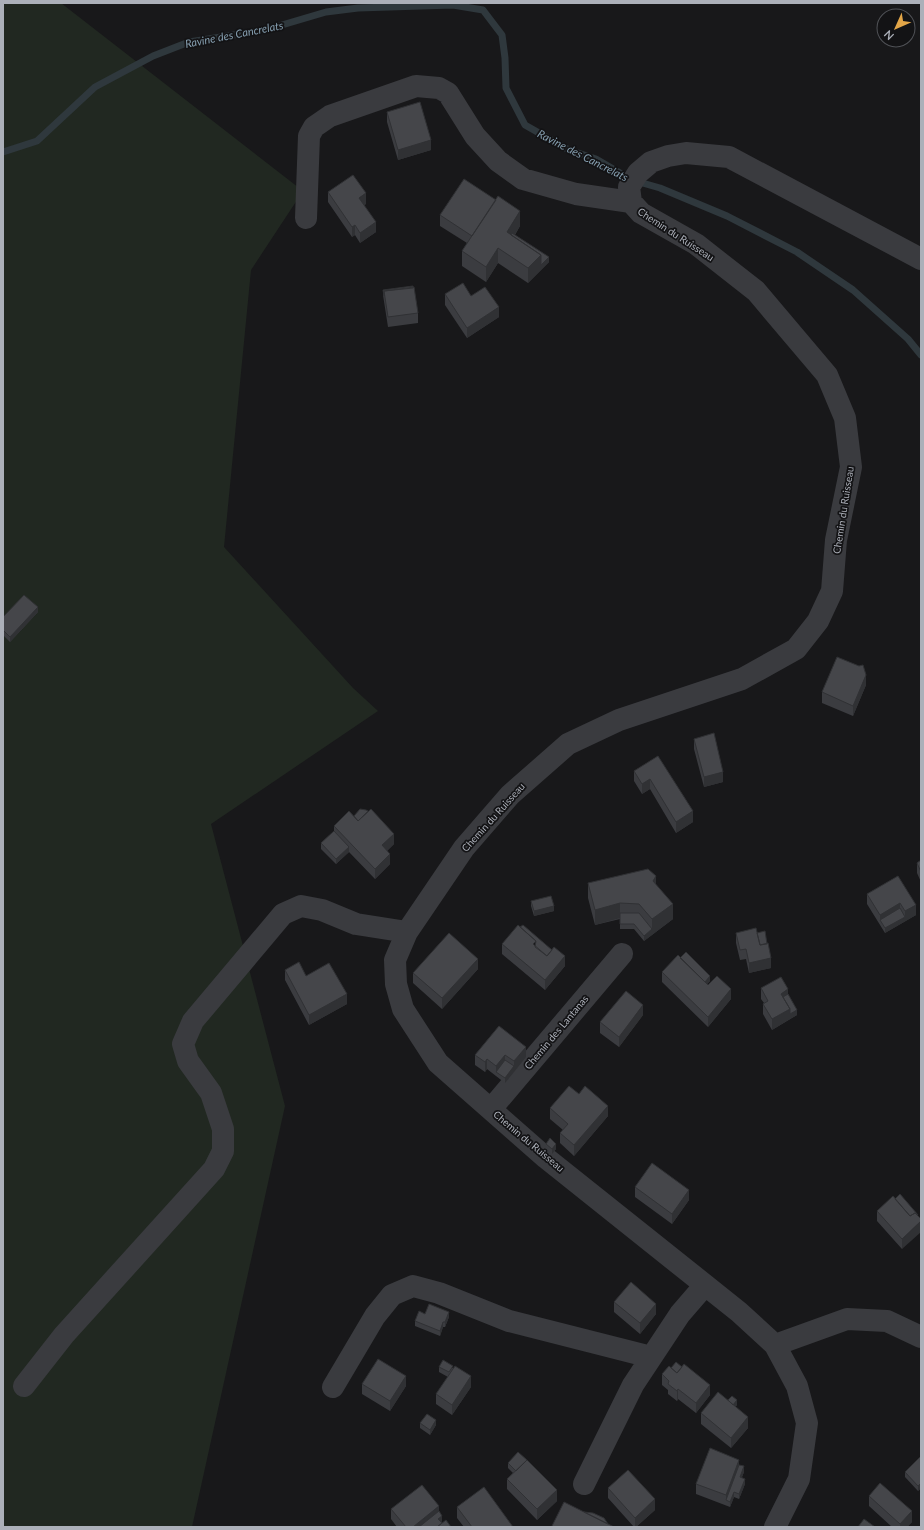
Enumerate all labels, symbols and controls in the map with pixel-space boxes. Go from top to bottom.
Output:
north arrow [876,8,916,48]
water label: Ravine des Cancrelats [184,18,285,50]
text: N [881,28,896,43]
water label: Ravine des Cancrelats [536,127,631,184]
street label: Chemin du Ruisseau [636,205,716,263]
street label: Chemin du Ruisseau [830,465,856,555]
street label: Chemin du Ruisseau [459,780,527,854]
street label: Chemin des Lantanas [521,992,591,1072]
street label: Chemin du Ruisseau [491,1108,567,1174]

